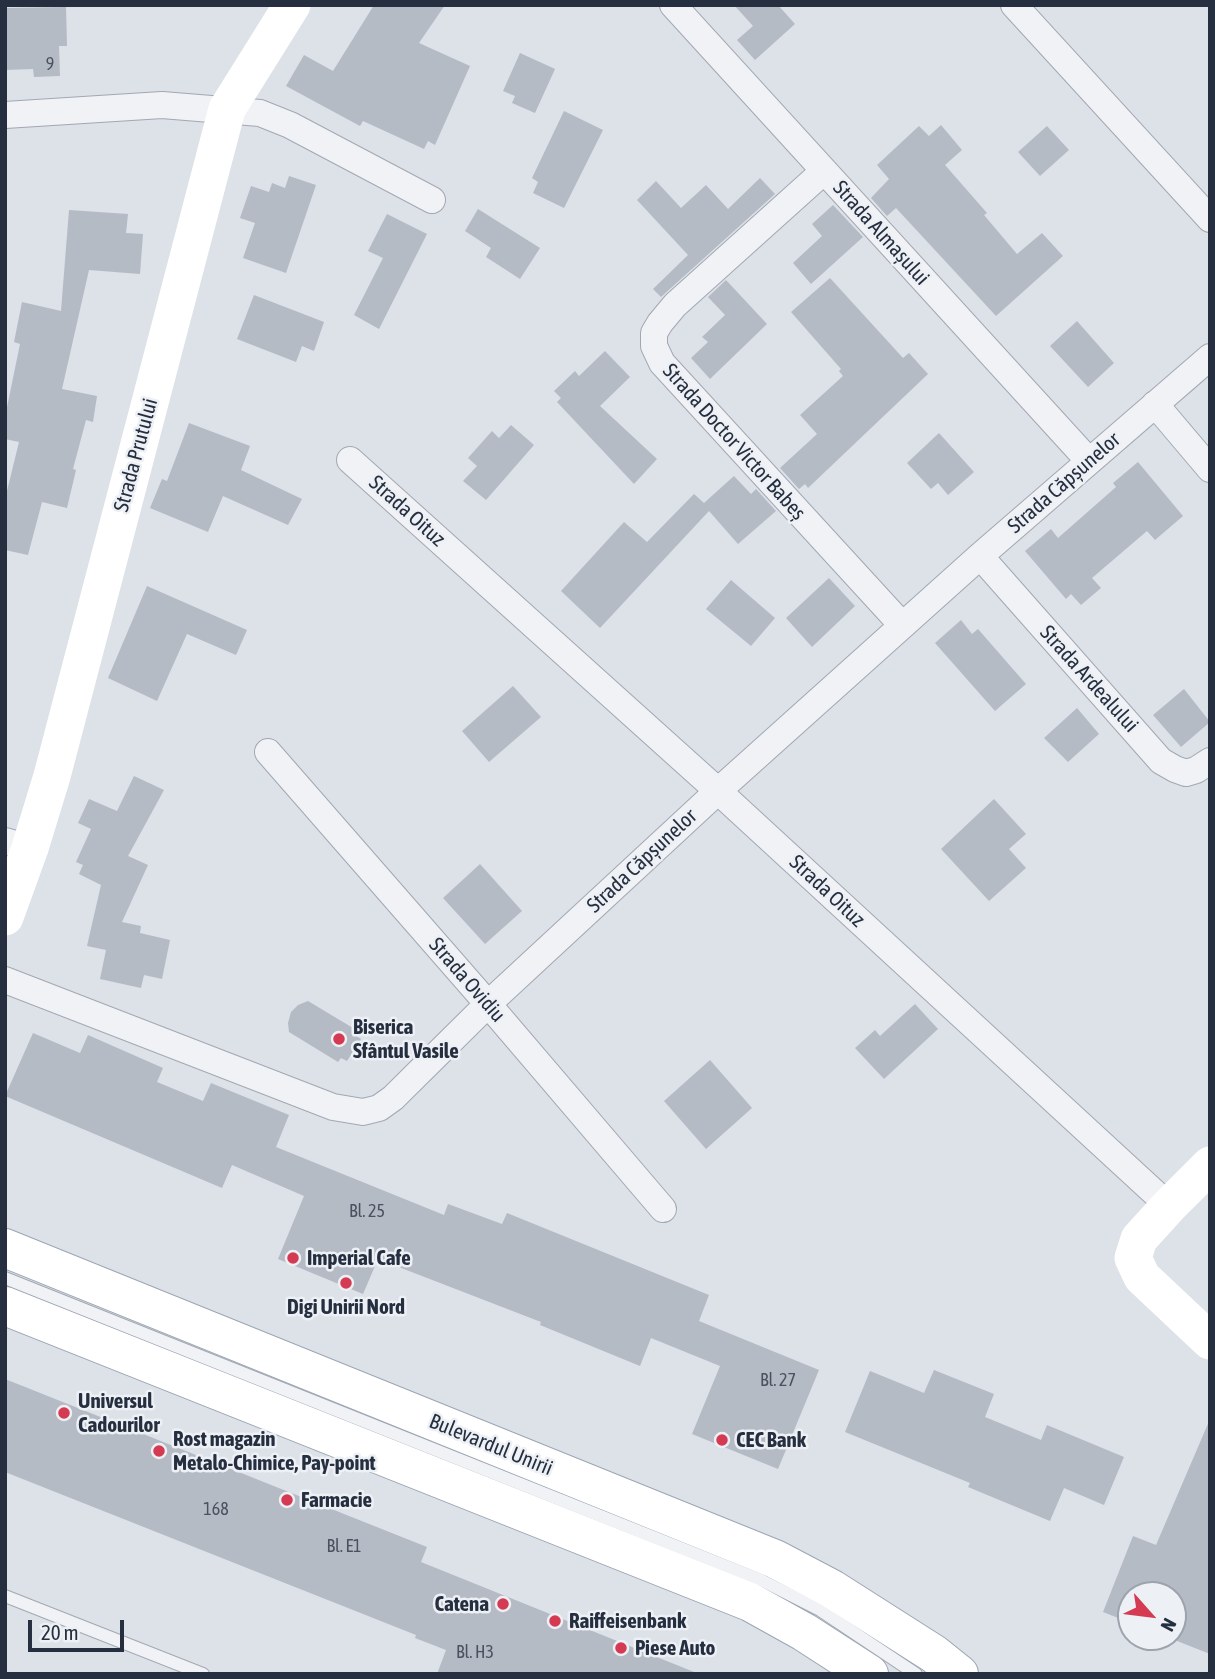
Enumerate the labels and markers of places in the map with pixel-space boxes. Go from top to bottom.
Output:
place label: Biserica Sfântul Vasile [353,1014,459,1064]
marker: Biserica Sfântul Vasile [331,1031,347,1047]
place label: Imperial Cafe [307,1245,411,1271]
marker: Imperial Cafe [285,1250,301,1266]
marker: Digi Unirii Nord [338,1275,354,1291]
place label: Digi Unirii Nord [287,1294,405,1320]
place label: Universul Cadourilor [78,1388,160,1438]
marker: Universul Cadourilor [56,1405,72,1421]
place label: Rost magazin Metalo-Chimice, Pay-point [173,1426,376,1476]
place label: CEC Bank [736,1427,806,1453]
marker: CEC Bank [714,1432,730,1448]
marker: Rost magazin Metalo-Chimice, Pay-point [151,1443,167,1459]
place label: Farmacie [301,1487,372,1513]
marker: Farmacie [279,1492,295,1508]
place label: Catena [434,1591,489,1617]
marker: Catena [495,1596,511,1612]
place label: Raiffeisenbank [569,1608,686,1634]
marker: Raiffeisenbank [547,1613,563,1629]
place label: Piese Auto [635,1635,715,1661]
marker: Piese Auto [613,1640,629,1656]

